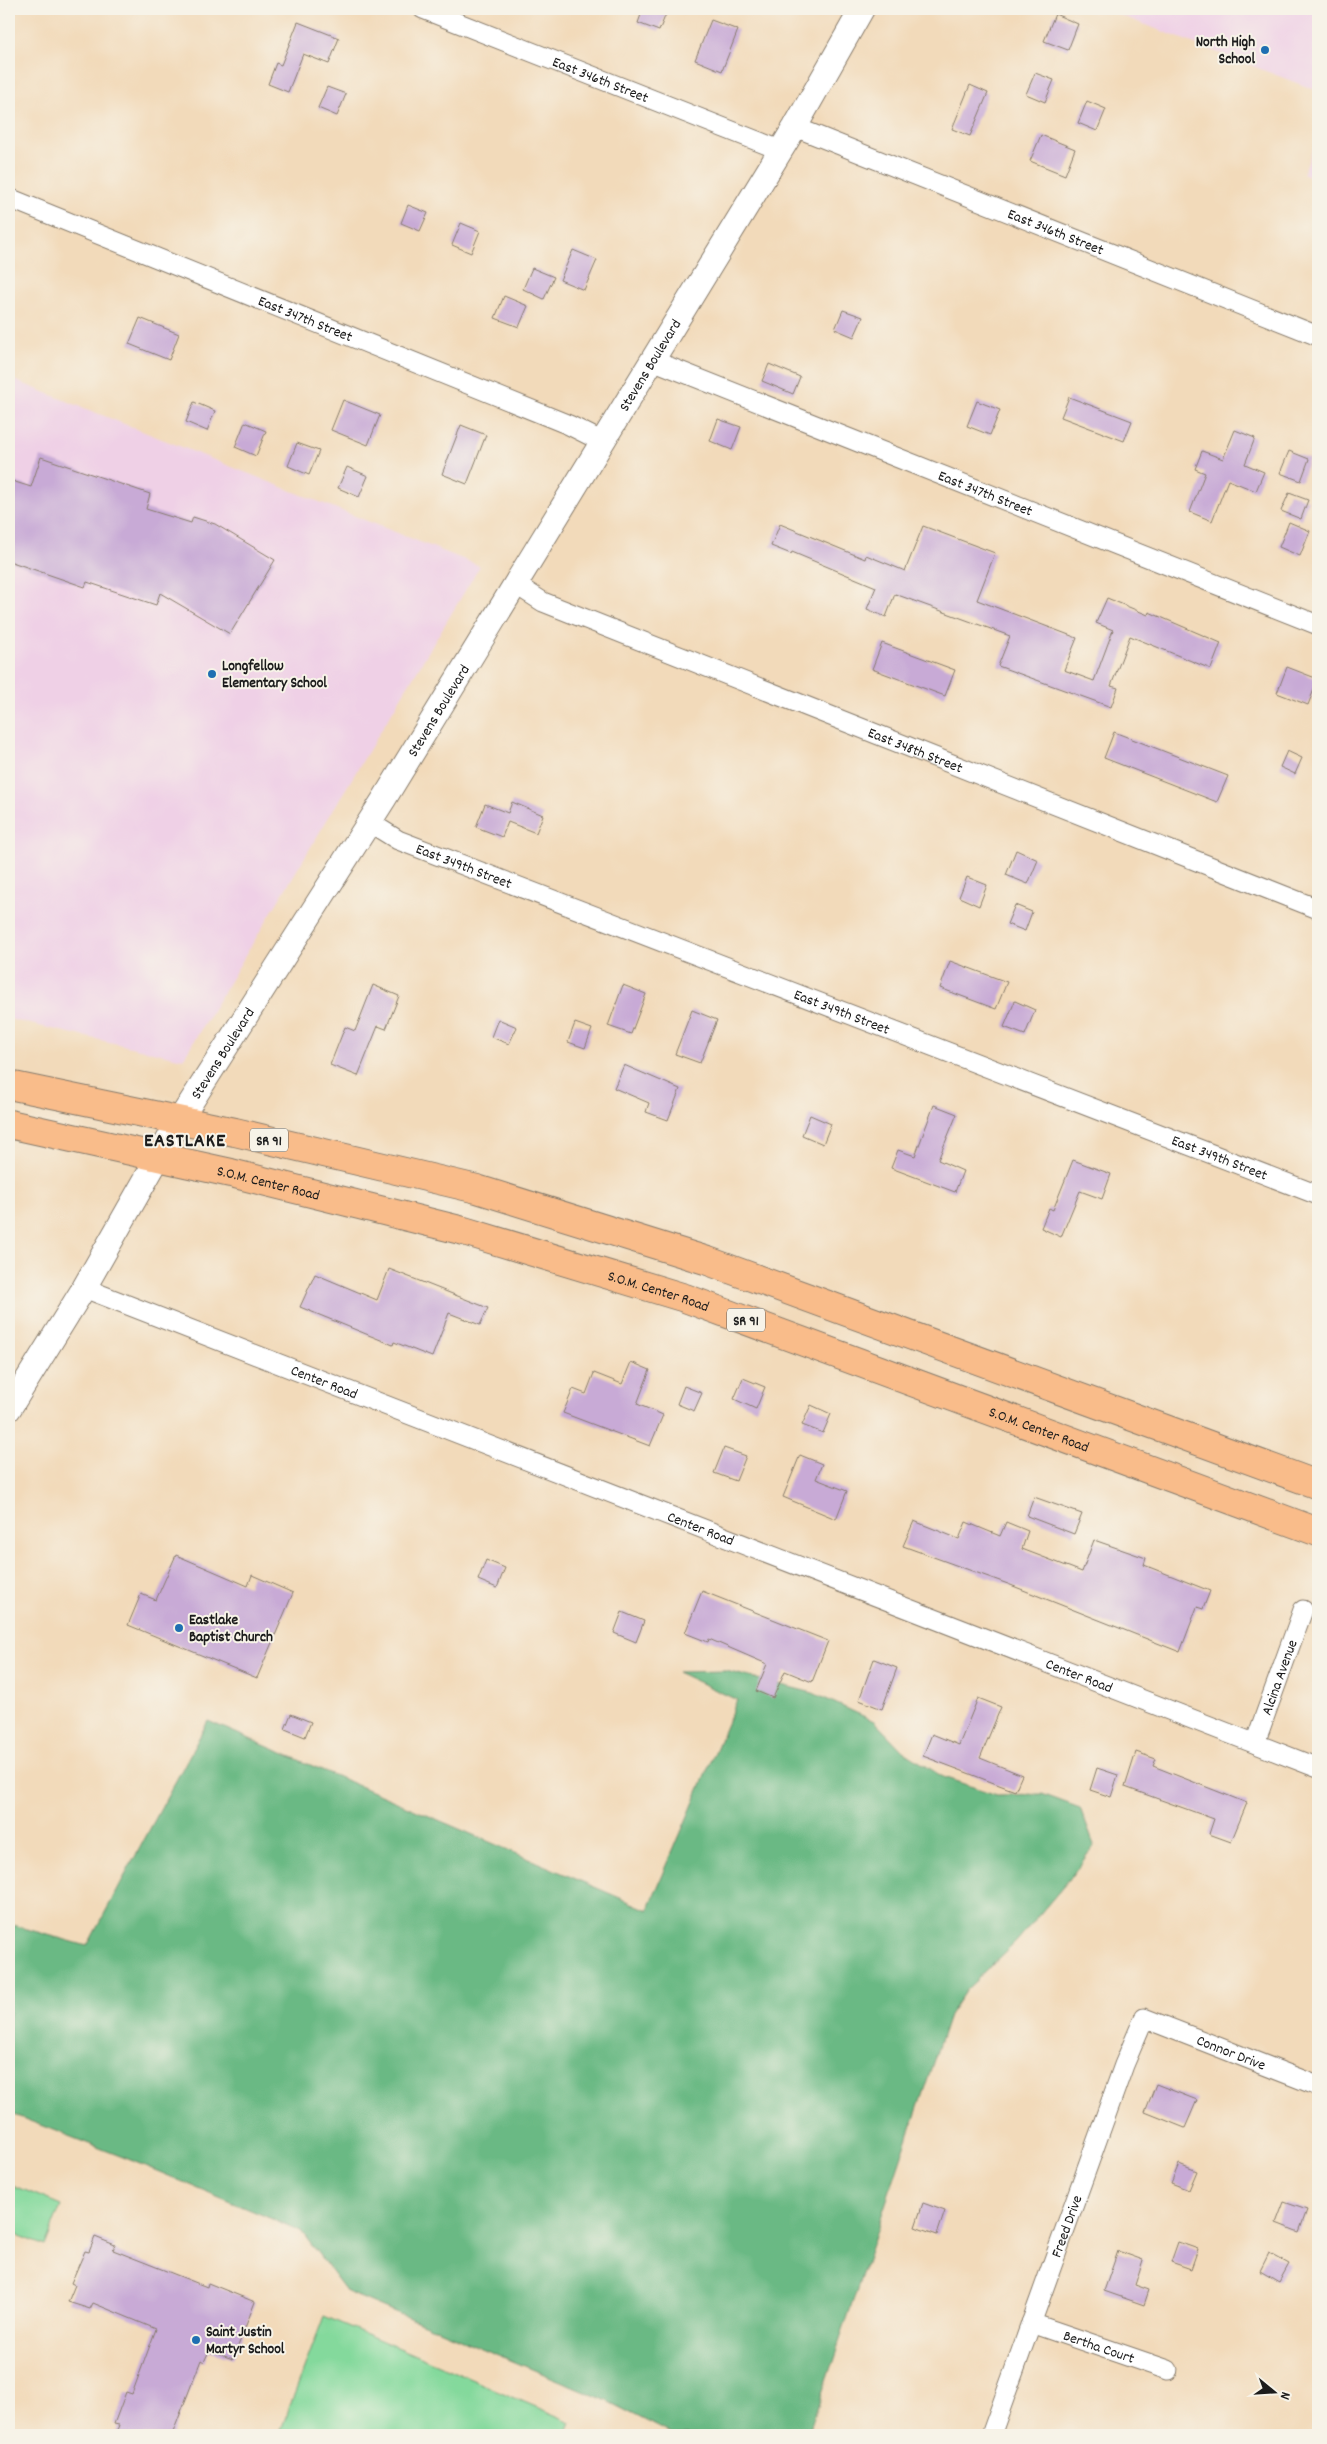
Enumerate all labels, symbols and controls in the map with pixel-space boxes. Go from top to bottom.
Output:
place label: North High School [1196,32,1255,71]
marker: North High School [1259,44,1271,56]
street label: East 346th Street [549,52,652,110]
street label: East 346th Street [1004,204,1107,262]
street label: East 347th Street [254,291,356,349]
street label: Stevens Boulevard [614,316,688,416]
street label: East 347th Street [934,466,1036,523]
place label: Longfellow Elementary School [222,656,327,695]
street label: Stevens Boulevard [403,661,477,762]
marker: Longfellow Elementary School [206,668,218,680]
street label: East 348th Street [864,723,966,780]
street label: East 349th Street [412,839,515,896]
street label: East 349th Street [790,985,893,1042]
street label: Stevens Boulevard [187,1004,261,1104]
district label: EASTLAKE [144,1128,226,1156]
road number: SR 91 [250,1128,288,1152]
street label: East 349th Street [1168,1130,1271,1188]
street label: S.O.M. Center Road [215,1161,322,1208]
street label: S.O.M. Center Road [605,1266,712,1319]
road number: SR 91 [727,1308,765,1332]
street label: Center Road [287,1360,360,1406]
street label: S.O.M. Center Road [985,1402,1092,1459]
street label: Center Road [664,1507,737,1553]
place label: Eastlake Baptist Church [189,1610,273,1649]
marker: Eastlake Baptist Church [173,1622,185,1634]
street label: Alcina Avenue [1257,1637,1305,1719]
street label: Center Road [1042,1654,1115,1700]
street label: Connor Drive [1193,2031,1269,2078]
street label: Freed Drive [1047,2192,1089,2261]
place label: Saint Justin Martyr School [206,2322,285,2361]
street label: Bertha Court [1060,2326,1137,2371]
marker: Saint Justin Martyr School [190,2334,202,2346]
north arrow [1250,2366,1300,2416]
text: N [1274,2389,1295,2402]

